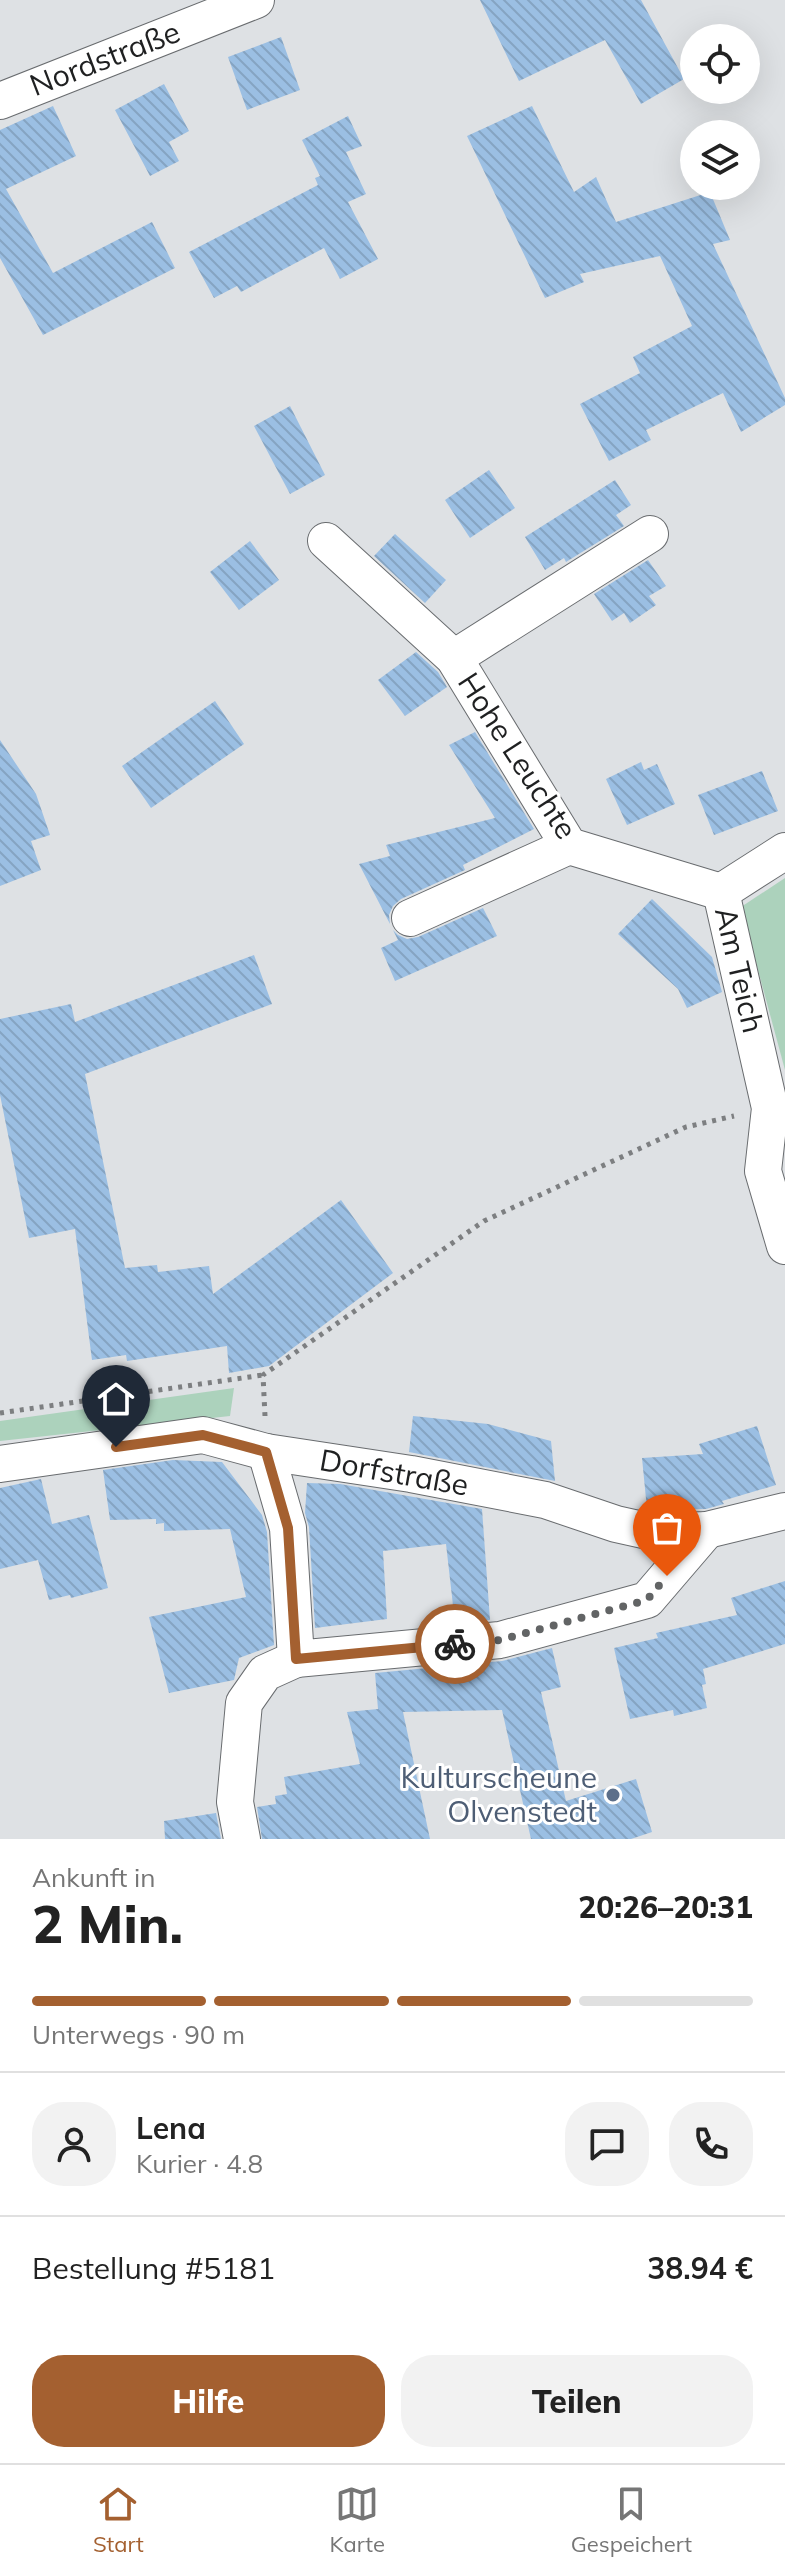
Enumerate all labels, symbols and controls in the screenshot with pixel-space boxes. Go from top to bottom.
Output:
street label: Nordstraße [24,12,185,104]
map controls [680,24,760,200]
button: locate [680,24,760,104]
button: layers [680,120,760,200]
street label: Hohe Leuchte [450,665,586,846]
street label: Am Teich [707,903,773,1036]
pin [82,1365,150,1447]
icon: home [94,1377,138,1421]
street label: Dorfstraße [317,1440,472,1504]
pin [633,1494,701,1576]
icon: bag [645,1506,689,1550]
courier [415,1604,495,1684]
icon: bike [433,1622,477,1666]
place label: Kulturscheune Olvenstedt [400,1758,597,1830]
marker: Kulturscheune Olvenstedt [604,1786,622,1804]
text: Ankunft in [32,1861,155,1894]
text: 20:26–20:31 [578,1888,753,1926]
text: 2 Min. [32,1891,183,1956]
text: Unterwegs · 90 m [32,2018,245,2051]
button: person [32,2102,116,2186]
button: chat [565,2102,649,2186]
button: phone [669,2102,753,2186]
text: Lena [136,2109,206,2147]
text: Kurier · 4.8 [136,2147,263,2180]
text: Bestellung #5181 [32,2249,275,2287]
text: 38.94 € [647,2249,753,2287]
button: Hilfe [32,2355,385,2447]
button: Teilen [401,2355,753,2447]
tab: Start [93,2482,144,2558]
tab: Karte [330,2482,385,2558]
tab: Gespeichert [571,2482,692,2558]

